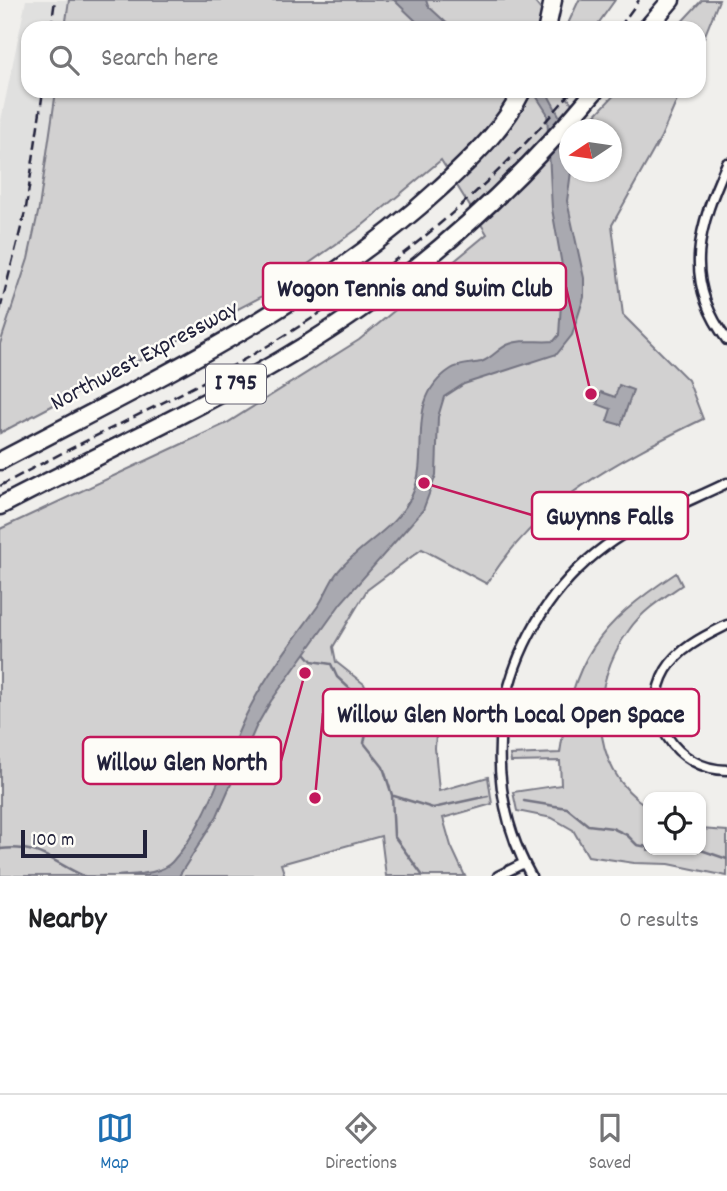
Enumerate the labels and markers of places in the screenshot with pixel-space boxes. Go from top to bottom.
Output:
callout: Wogon Tennis and Swim Club [263,263,566,310]
callout: Gwynns Falls [532,492,688,539]
callout: Willow Glen North Local Open Space [323,689,699,736]
callout: Willow Glen North [83,737,281,784]

